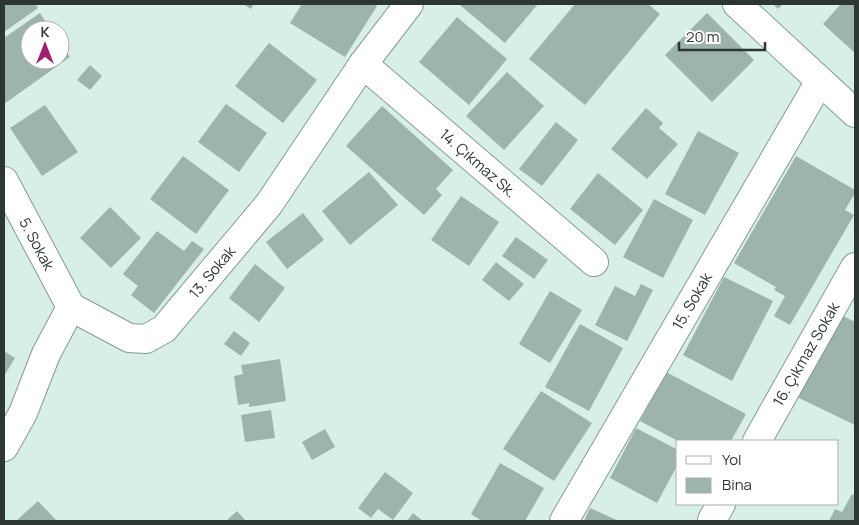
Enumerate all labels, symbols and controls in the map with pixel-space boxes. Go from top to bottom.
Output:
north arrow [20,20,70,70]
scale bar [679,20,765,52]
text: K [40,22,50,41]
text: 20 m [686,26,719,47]
street label: 14. Çıkmaz Sk. [435,124,521,202]
street label: 5. Sokak [14,214,60,274]
street label: 13. Sokak [184,241,240,303]
street label: 15. Sokak [667,268,717,333]
street label: 16. Çıkmaz Sokak [768,298,845,410]
legend [676,440,839,505]
text: Yol [722,449,742,470]
text: Bina [722,474,752,495]

